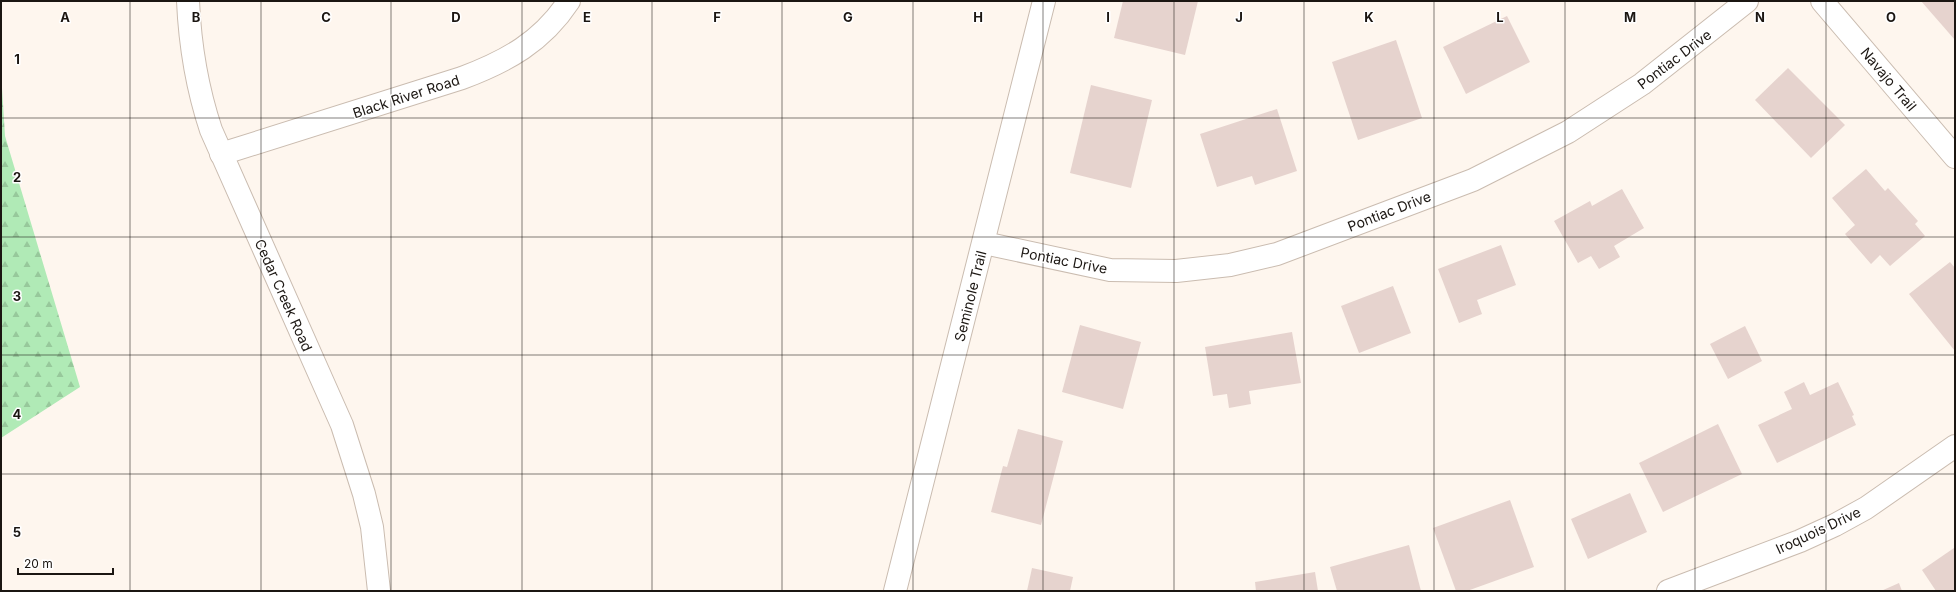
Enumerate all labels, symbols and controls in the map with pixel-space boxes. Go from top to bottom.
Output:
text: A [60,9,70,25]
text: B [192,9,201,25]
text: C [321,9,331,25]
text: D [451,9,461,25]
text: E [583,9,591,25]
text: F [713,9,721,25]
text: G [843,9,853,25]
text: H [973,9,983,25]
text: I [1106,9,1110,25]
text: J [1235,9,1243,25]
text: K [1364,9,1374,25]
text: L [1496,9,1504,25]
text: M [1624,9,1636,25]
text: N [1755,9,1765,25]
text: O [1886,9,1896,25]
street label: Pontiac Drive [1634,26,1714,92]
street label: Navajo Trail [1858,44,1920,114]
text: 1 [14,51,20,67]
street label: Black River Road [351,71,461,121]
text: 2 [13,169,21,185]
street label: Pontiac Drive [1345,187,1433,235]
street label: Cedar Creek Road [252,236,316,354]
street label: Pontiac Drive [1019,243,1109,277]
street label: Seminole Trail [950,249,990,343]
text: 3 [13,288,21,304]
text: 4 [13,406,22,422]
street label: Iroquois Drive [1773,503,1863,557]
text: 5 [13,524,21,540]
scale bar [18,550,113,576]
text: 20 m [24,556,53,571]

